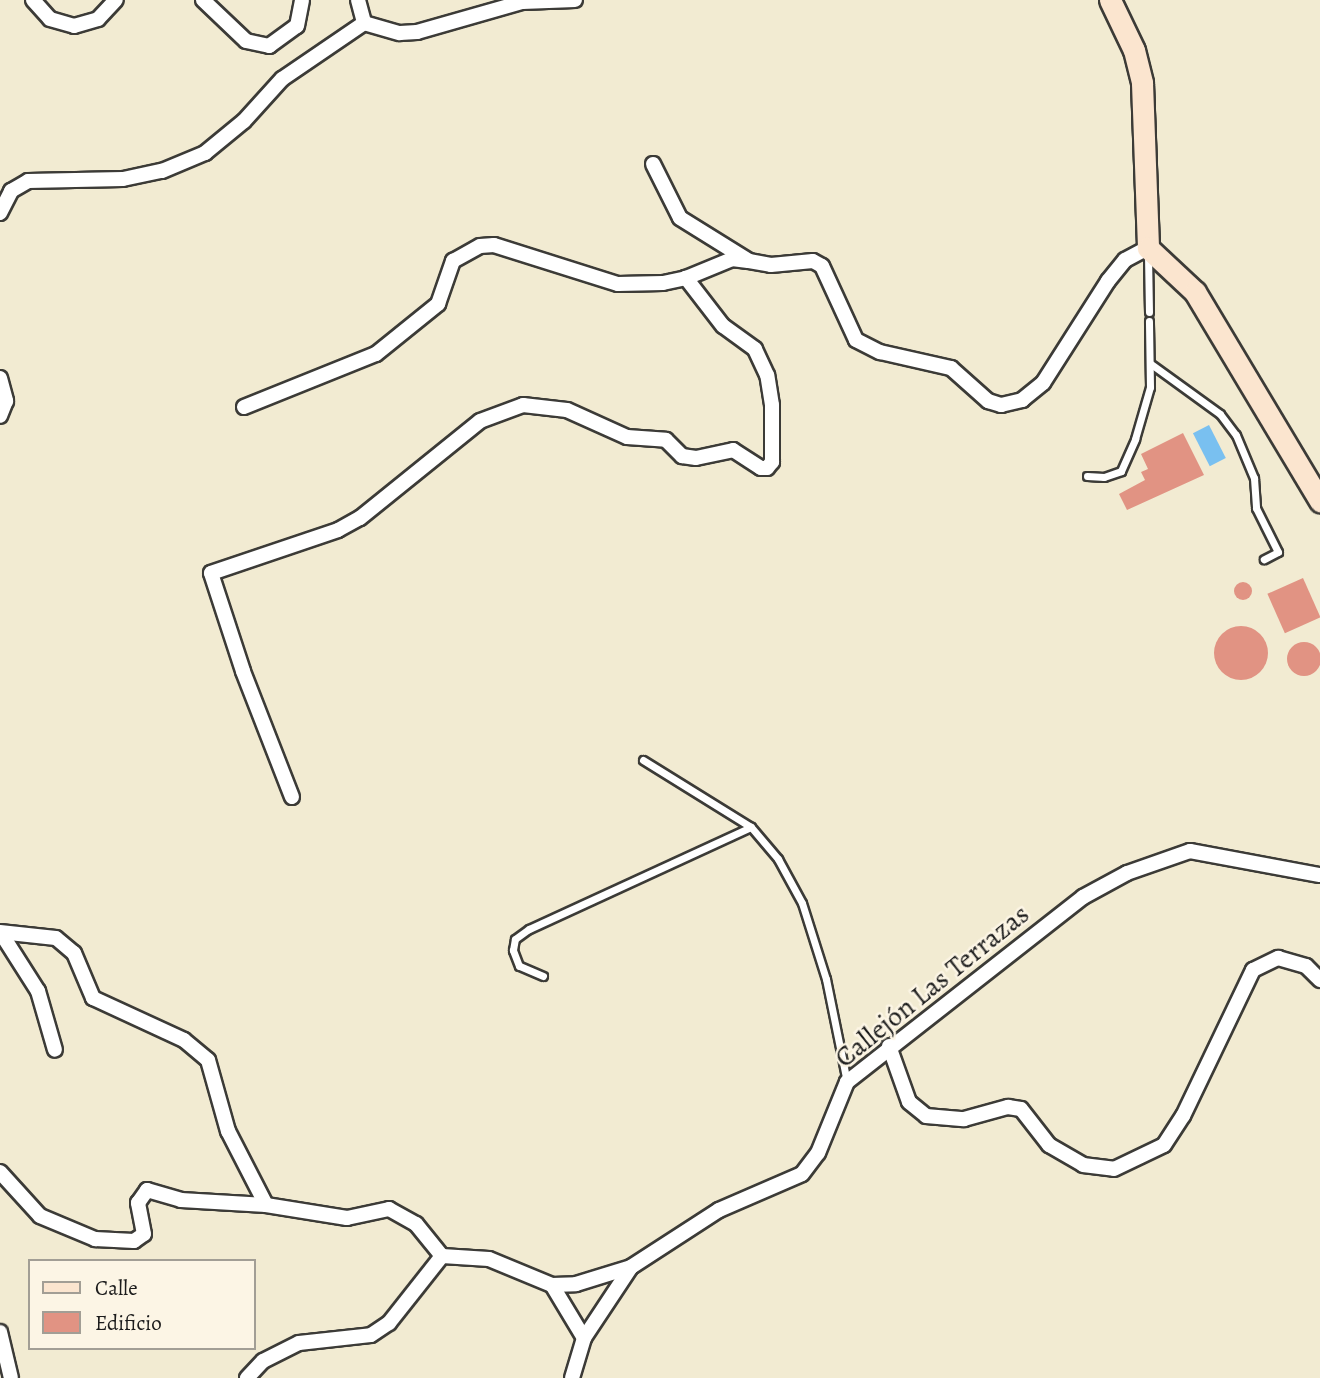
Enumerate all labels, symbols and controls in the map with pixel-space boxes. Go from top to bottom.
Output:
street label: Callejón Las Terrazas [828,897,1036,1075]
legend [28,1259,256,1350]
text: Calle [95,1274,138,1302]
text: Edificio [95,1309,162,1337]

